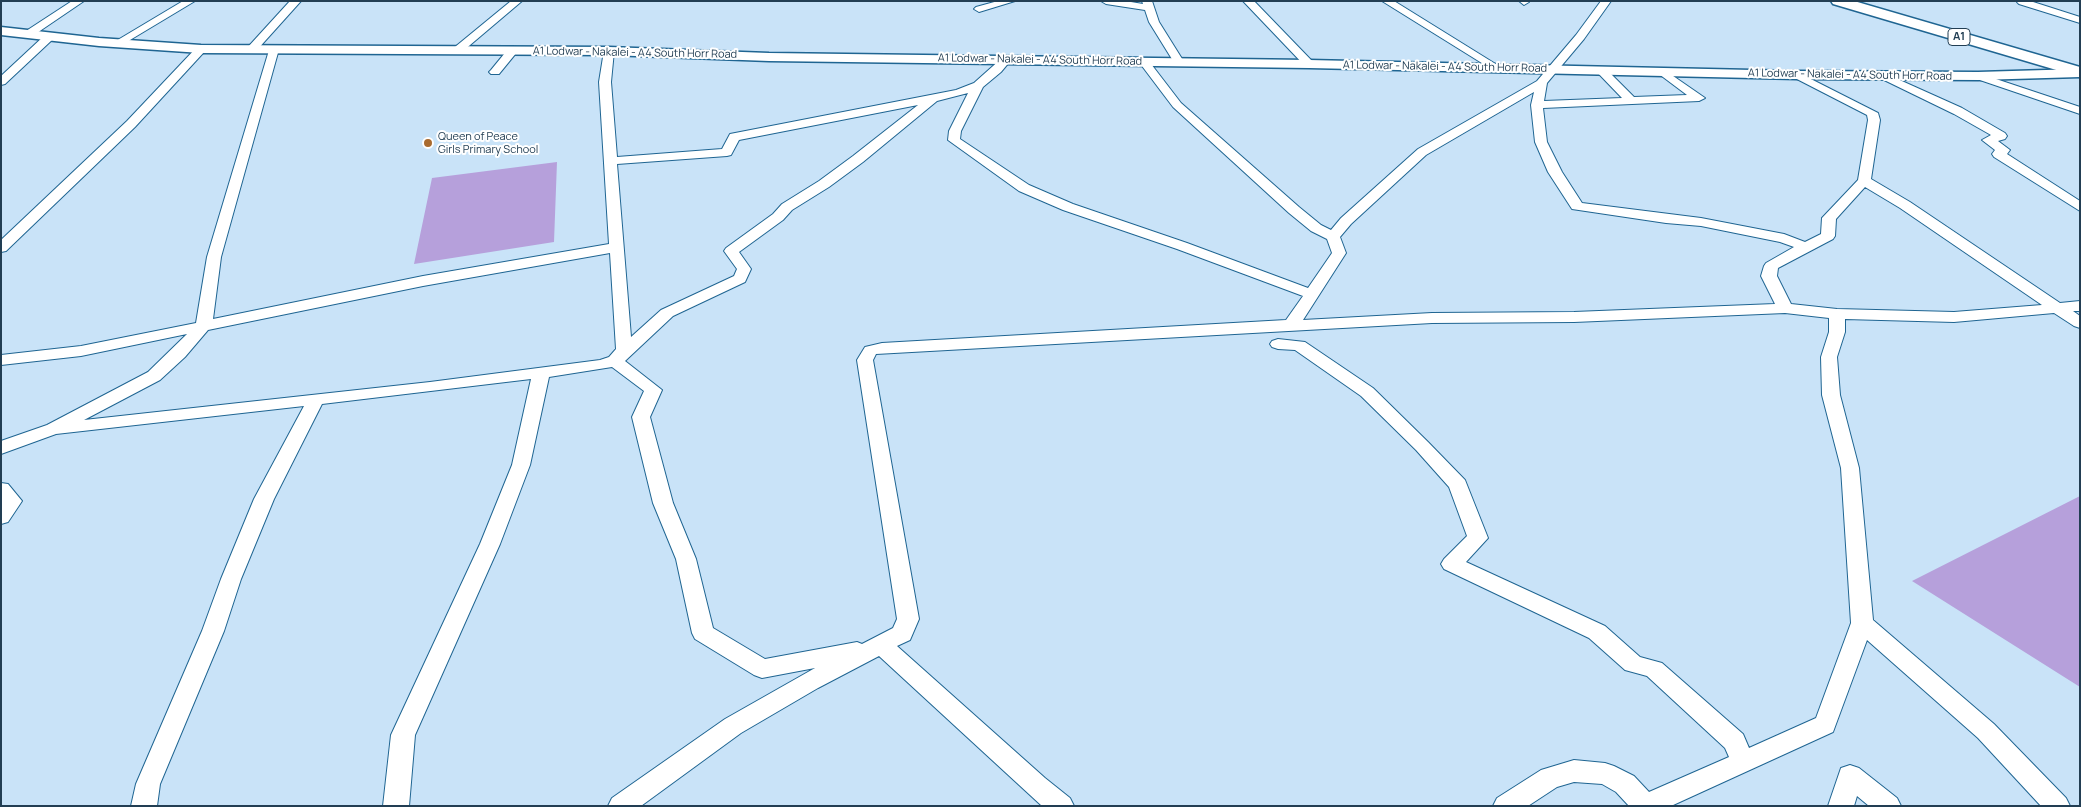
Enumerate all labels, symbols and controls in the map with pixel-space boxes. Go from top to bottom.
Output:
road number: A1 [1948,28,1970,46]
street label: A1 Lodwar - Nakalei - A4 South Horr Road [533,45,737,61]
street label: A1 Lodwar - Nakalei - A4 South Horr Road [938,52,1142,68]
street label: A1 Lodwar - Nakalei - A4 South Horr Road [1343,59,1547,75]
street label: A1 Lodwar - Nakalei - A4 South Horr Road [1748,67,1952,83]
place label: Queen of Peace Girls Primary School [438,130,538,156]
marker: Queen of Peace Girls Primary School [422,137,434,149]

